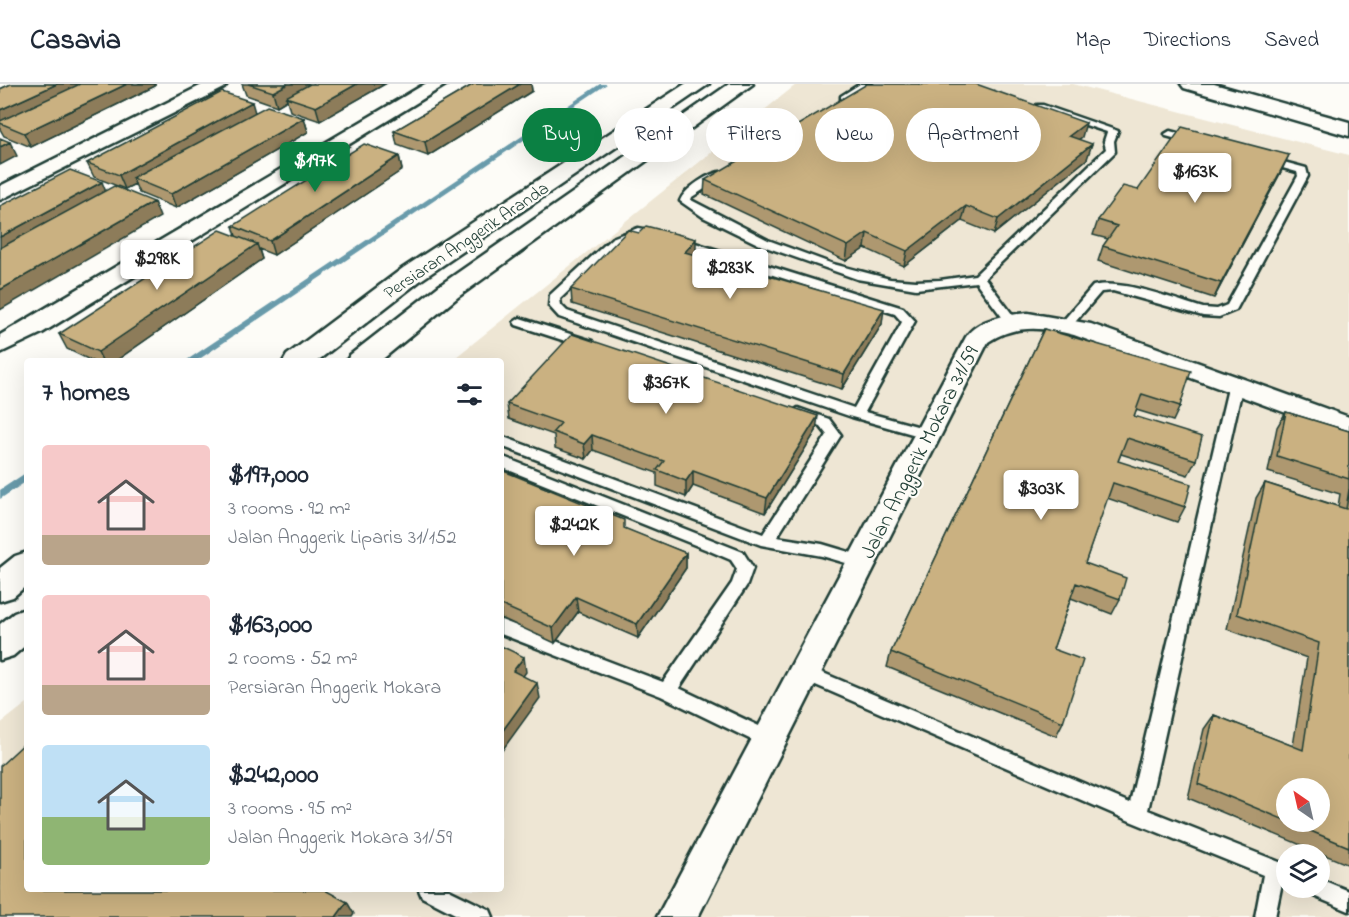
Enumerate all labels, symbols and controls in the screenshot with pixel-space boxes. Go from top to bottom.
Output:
text: Casavia [30,21,121,62]
text: Map [1075,26,1111,56]
text: Directions [1144,26,1231,56]
text: Saved [1264,26,1319,56]
chip: Buy [522,108,602,162]
chip: Rent [614,108,694,162]
chip: Filters [706,108,803,162]
chip: New [815,108,894,162]
chip: Apartment [906,108,1041,162]
pin: $197K [273,142,357,193]
text: $197K [294,147,336,176]
pin: $163K [1153,153,1237,204]
text: $163K [1172,158,1218,187]
street label: Persiaran Anggerik Aranda [379,177,555,308]
pin: $298K [115,240,199,291]
text: $298K [134,245,180,274]
pin: $283K [688,249,772,300]
text: $283K [706,254,754,283]
street label: Jalan Anggerik Mokara 31/59 [854,341,990,565]
pin: $367K [624,364,708,415]
text: $367K [642,369,690,398]
text: 7 homes [42,375,130,413]
icon: filters [453,378,486,411]
text: $197,000 [228,457,309,495]
icon: home [90,469,162,541]
pin: $303K [999,470,1083,521]
text: $303K [1018,475,1064,504]
text: 3 rooms · 92 m² [228,495,351,524]
pin: $242K [532,506,616,557]
text: $242K [549,511,599,540]
text: Jalan Anggerik Liparis 31/152 [228,524,457,553]
text: $163,000 [228,607,312,645]
icon: home [90,619,162,691]
text: 2 rooms · 52 m² [228,645,358,674]
text: Persiaran Anggerik Mokara [228,674,441,703]
text: $242,000 [228,757,318,795]
icon: home [90,769,162,841]
north arrow [1276,778,1330,832]
map controls [1276,778,1330,898]
text: 3 rooms · 95 m² [228,795,352,824]
text: Jalan Anggerik Mokara 31/59 [228,824,452,853]
button: layers [1276,844,1330,898]

